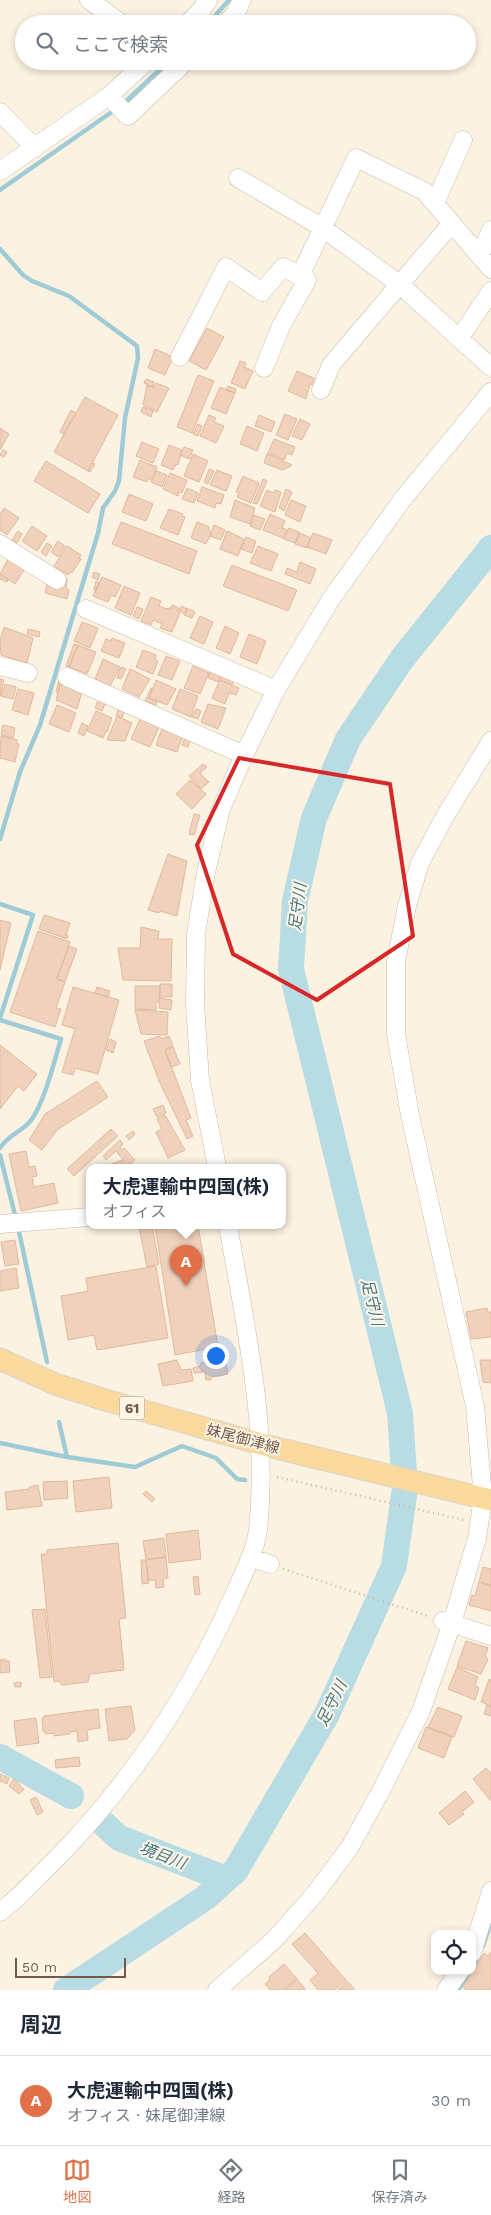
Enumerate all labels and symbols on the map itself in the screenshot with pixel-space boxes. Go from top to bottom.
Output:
water label: 足守川 [285,880,310,932]
pin: A [170,1245,202,1286]
water label: 足守川 [357,1277,388,1330]
your location [203,1343,229,1369]
road number: 61 [120,1396,144,1420]
street label: 妹尾御津線 [204,1421,282,1457]
water label: 足守川 [312,1676,351,1729]
water label: 境目川 [137,1838,190,1874]
scale bar [15,1955,126,1978]

